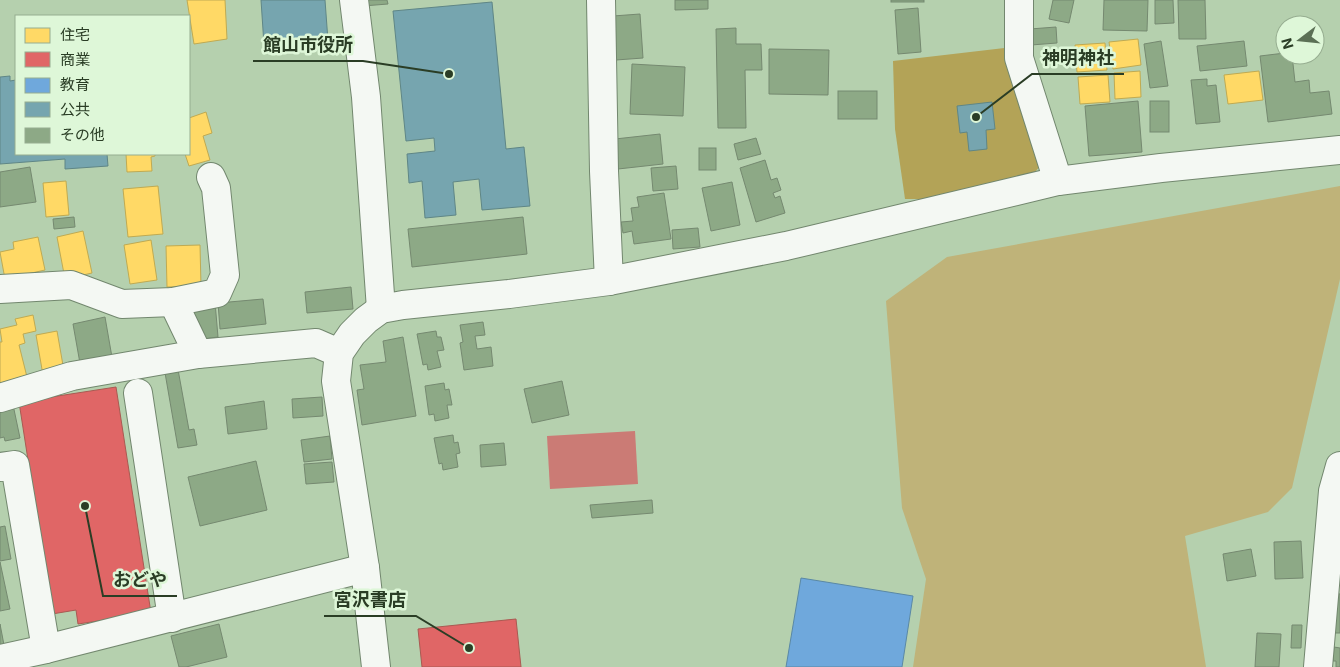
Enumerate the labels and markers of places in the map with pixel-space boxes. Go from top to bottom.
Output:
callout: 館山市役所 [253,28,363,61]
callout: 神明神社 [1032,41,1124,74]
callout: おどや [103,563,177,596]
callout: 宮沢書店 [324,583,416,616]

